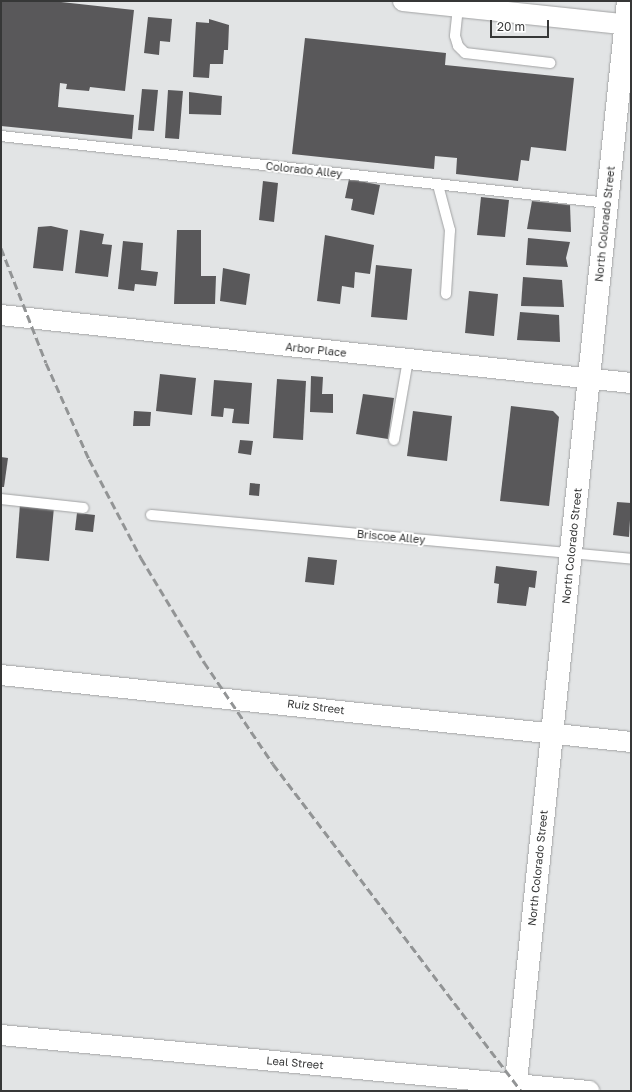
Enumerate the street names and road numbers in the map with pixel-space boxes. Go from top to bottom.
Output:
street label: Colorado Alley [265,159,343,181]
street label: North Colorado Street [592,165,618,283]
street label: Arbor Place [285,340,347,360]
street label: North Colorado Street [559,487,585,605]
street label: Briscoe Alley [356,527,426,547]
street label: Ruiz Street [287,697,345,717]
street label: North Colorado Street [525,809,551,927]
street label: Leal Street [266,1054,324,1072]

